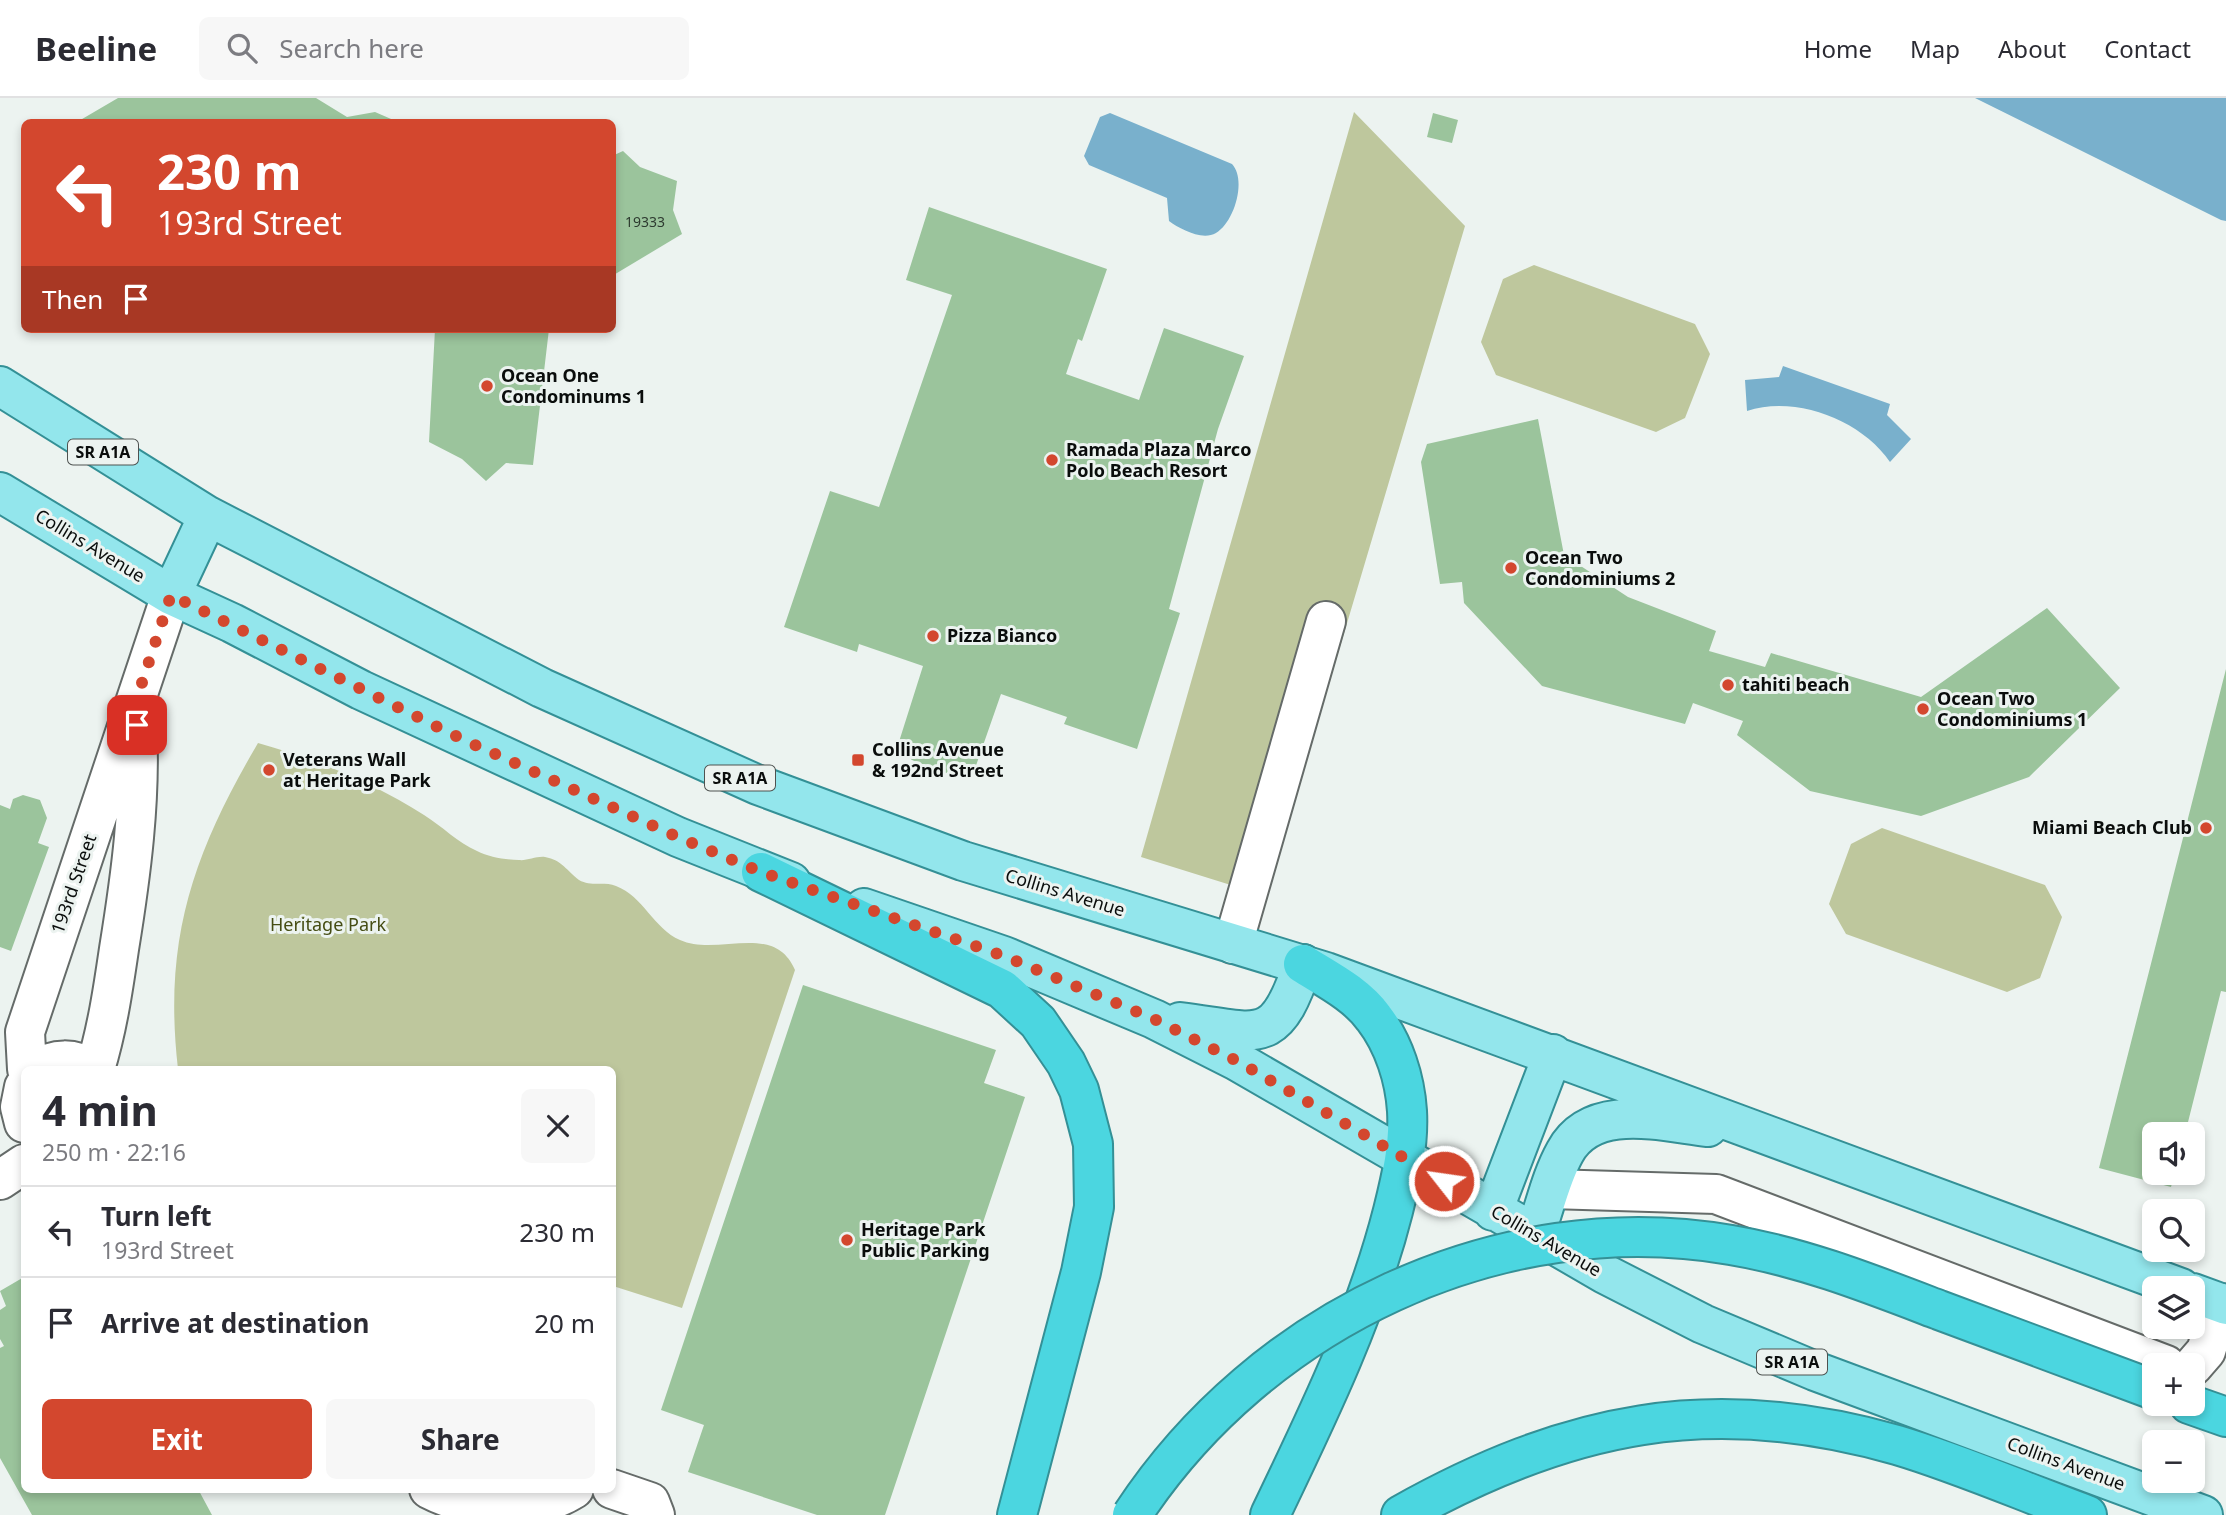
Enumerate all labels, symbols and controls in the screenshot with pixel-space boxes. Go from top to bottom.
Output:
search box [199,17,689,80]
text: Beeline [35,26,157,71]
icon: search [223,29,261,67]
text: Search here [279,30,424,66]
text: Home [1804,32,1872,65]
text: Map [1910,32,1960,65]
text: About [1998,32,2066,65]
text: Contact [2104,32,2191,65]
text: 230 m [157,138,302,204]
icon: left [42,147,133,238]
text: 193rd Street [157,201,342,244]
house number: 19333 [625,212,665,231]
icon: arrive [117,280,155,318]
text: Then [42,281,103,317]
place label: Ocean One Condominums 1 [501,363,646,408]
marker: Ocean One Condominums 1 [479,378,495,394]
place label: Ramada Plaza Marco Polo Beach Resort [1066,437,1251,482]
road number: SR A1A [68,440,138,464]
marker: Ramada Plaza Marco Polo Beach Resort [1044,452,1060,468]
street label: Collins Avenue [31,503,150,587]
place label: Ocean Two Condominiums 2 [1525,545,1675,590]
marker: Ocean Two Condominiums 2 [1503,560,1519,576]
place label: Pizza Bianco [947,623,1057,647]
marker: Pizza Bianco [925,628,941,644]
place label: tahiti beach [1742,672,1849,696]
marker: tahiti beach [1720,677,1736,693]
place label: Ocean Two Condominiums 1 [1937,686,2087,731]
pin [107,695,167,755]
marker: Ocean Two Condominiums 1 [1915,701,1931,717]
icon: arrive [118,706,156,744]
place label: Collins Avenue & 192nd Street [872,737,1004,782]
place label: Veterans Wall at Heritage Park [283,747,432,792]
marker: Collins Avenue & 192nd Street [850,752,866,768]
marker: Veterans Wall at Heritage Park [261,762,277,778]
road number: SR A1A [705,765,775,790]
place label: Miami Beach Club [2032,815,2192,839]
marker: Miami Beach Club [2198,820,2214,836]
street label: 193rd Street [45,830,101,937]
street label: Collins Avenue [1003,862,1128,922]
park label: Heritage Park [270,912,386,936]
text: 4 min [42,1081,158,1138]
button: close [521,1089,595,1163]
map controls [2142,1122,2205,1493]
button: sound [2142,1122,2205,1185]
text: 250 m · 22:16 [42,1136,186,1168]
position arrow [1407,1144,1481,1218]
text: Turn left [101,1198,212,1234]
street label: Collins Avenue [1487,1199,1606,1281]
button: search [2142,1199,2205,1262]
icon: left [42,1213,80,1251]
text: 230 m [519,1214,595,1250]
place label: Heritage Park Public Parking [861,1217,990,1262]
marker: Heritage Park Public Parking [839,1232,855,1248]
text: 193rd Street [101,1234,234,1266]
button: layers [2142,1276,2205,1339]
icon: arrive [42,1304,80,1342]
text: Arrive at destination [101,1305,370,1341]
text: 20 m [534,1305,595,1341]
road number: SR A1A [1757,1350,1827,1374]
button: + [2142,1353,2205,1416]
button: Exit [42,1399,312,1479]
button: Share [326,1399,595,1479]
button: − [2142,1430,2205,1493]
street label: Collins Avenue [2004,1431,2129,1496]

